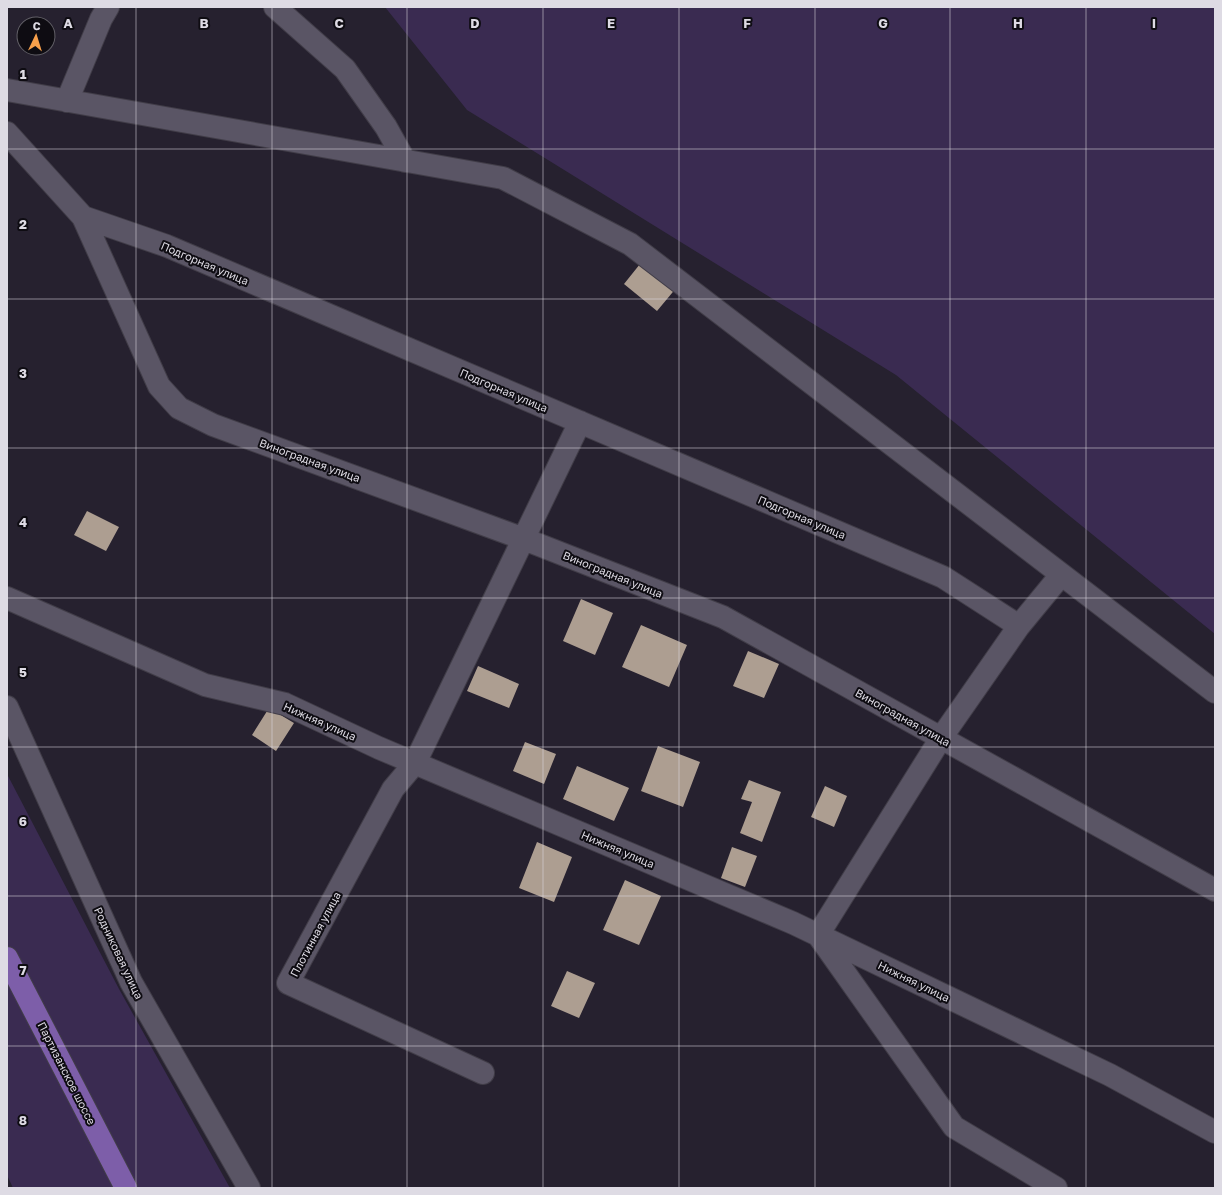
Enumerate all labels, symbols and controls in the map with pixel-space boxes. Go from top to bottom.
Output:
text: A [63,15,73,31]
text: B [199,15,209,31]
text: C [334,15,344,31]
text: D [470,15,480,31]
text: E [607,15,615,31]
text: F [743,15,751,31]
text: G [878,15,888,31]
text: H [1013,15,1023,31]
text: I [1152,15,1156,31]
north arrow [16,16,56,56]
text: С [32,19,41,32]
text: 1 [20,66,27,82]
text: 2 [19,216,27,232]
street label: Подгорная улица [159,239,251,287]
text: 3 [19,365,27,381]
street label: Подгорная улица [458,366,550,414]
street label: Виноградная улица [258,436,362,484]
street label: Подгорная улица [756,493,848,541]
text: 4 [19,514,27,530]
street label: Виноградная улица [561,548,665,600]
text: 5 [19,664,27,680]
street label: Виноградная улица [853,686,953,748]
street label: Нижняя улица [282,699,358,743]
text: 6 [19,813,27,829]
street label: Нижняя улица [580,828,656,870]
street label: Плотинная улица [287,889,343,979]
street label: Родниковая улица [92,905,146,1001]
street label: Нижняя улица [876,958,952,1004]
text: 7 [19,962,27,978]
street label: Партизанское шоссе [35,1019,99,1127]
text: 8 [19,1112,27,1128]

